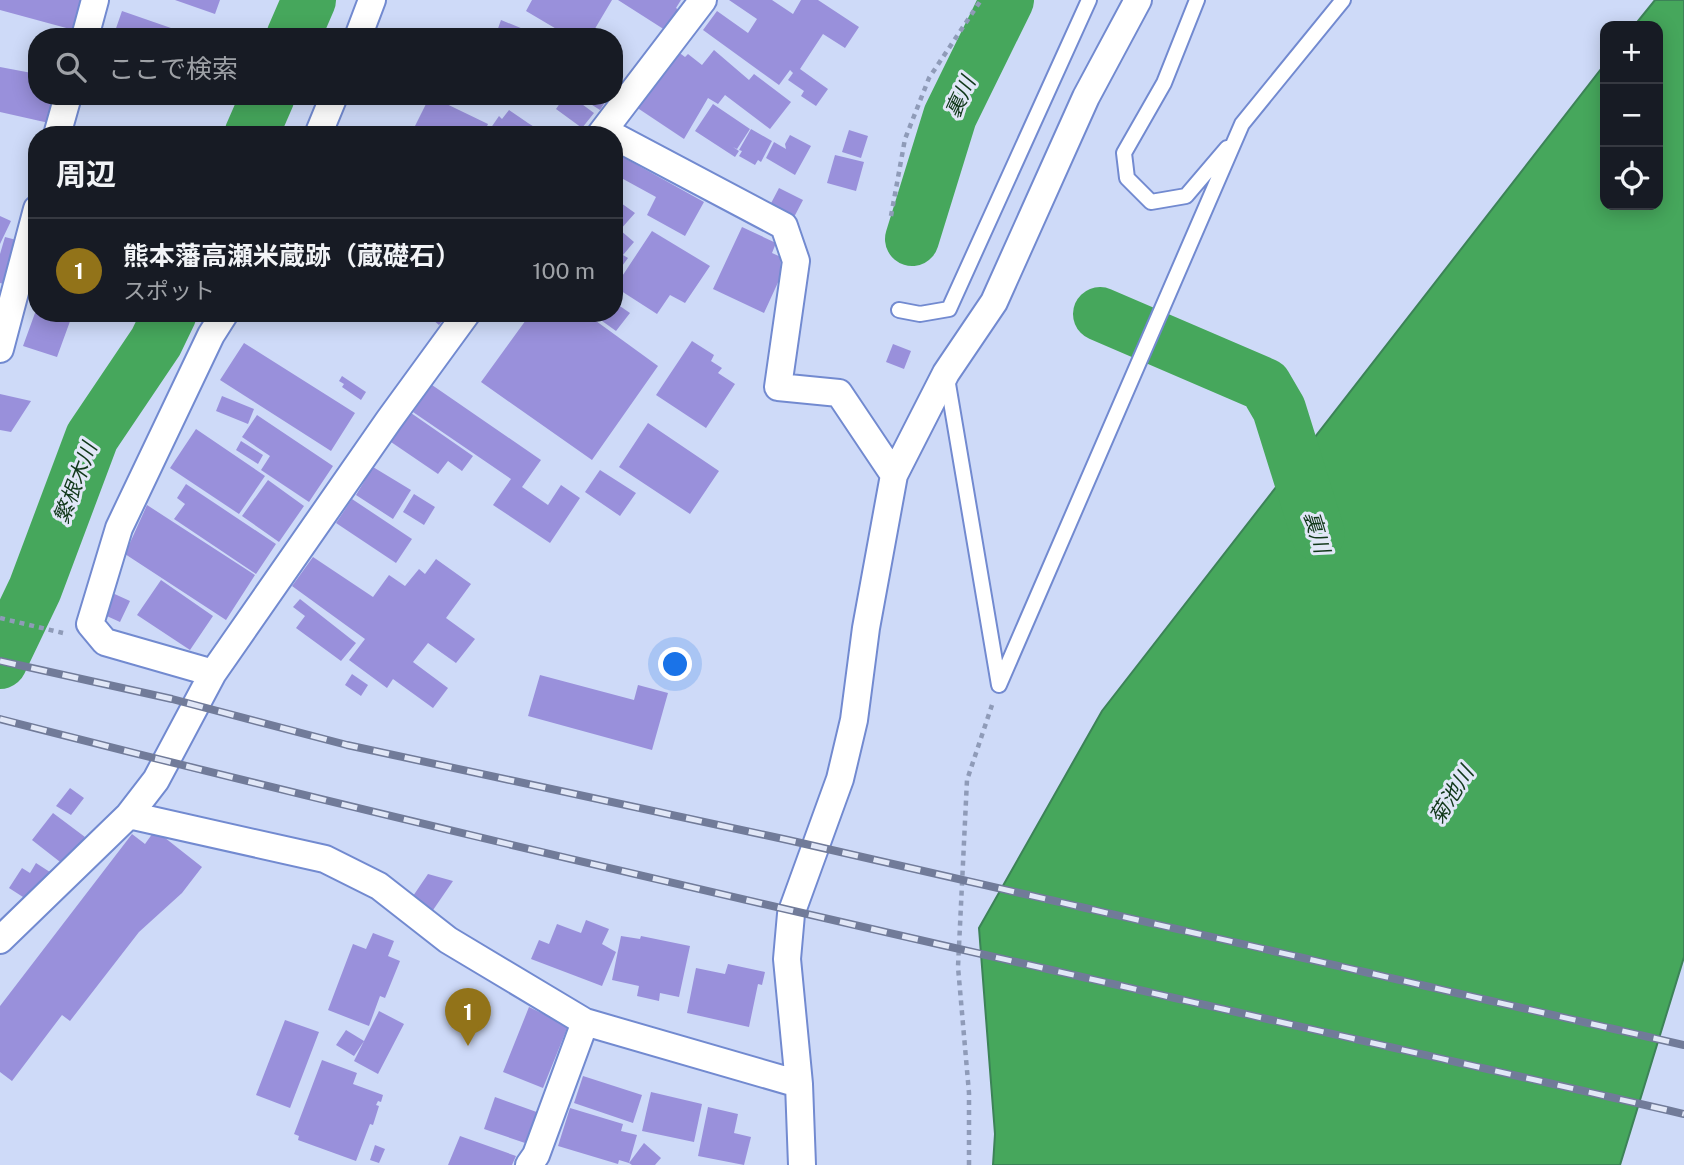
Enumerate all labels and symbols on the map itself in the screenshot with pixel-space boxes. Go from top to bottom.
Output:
water label: 裏川 [940,71,981,121]
water label: 繁根木川 [48,437,102,527]
water label: 裏川 [1299,508,1336,558]
your location [658,647,692,681]
water label: 菊池川 [1424,760,1479,828]
pin: 1 [445,988,491,1046]

